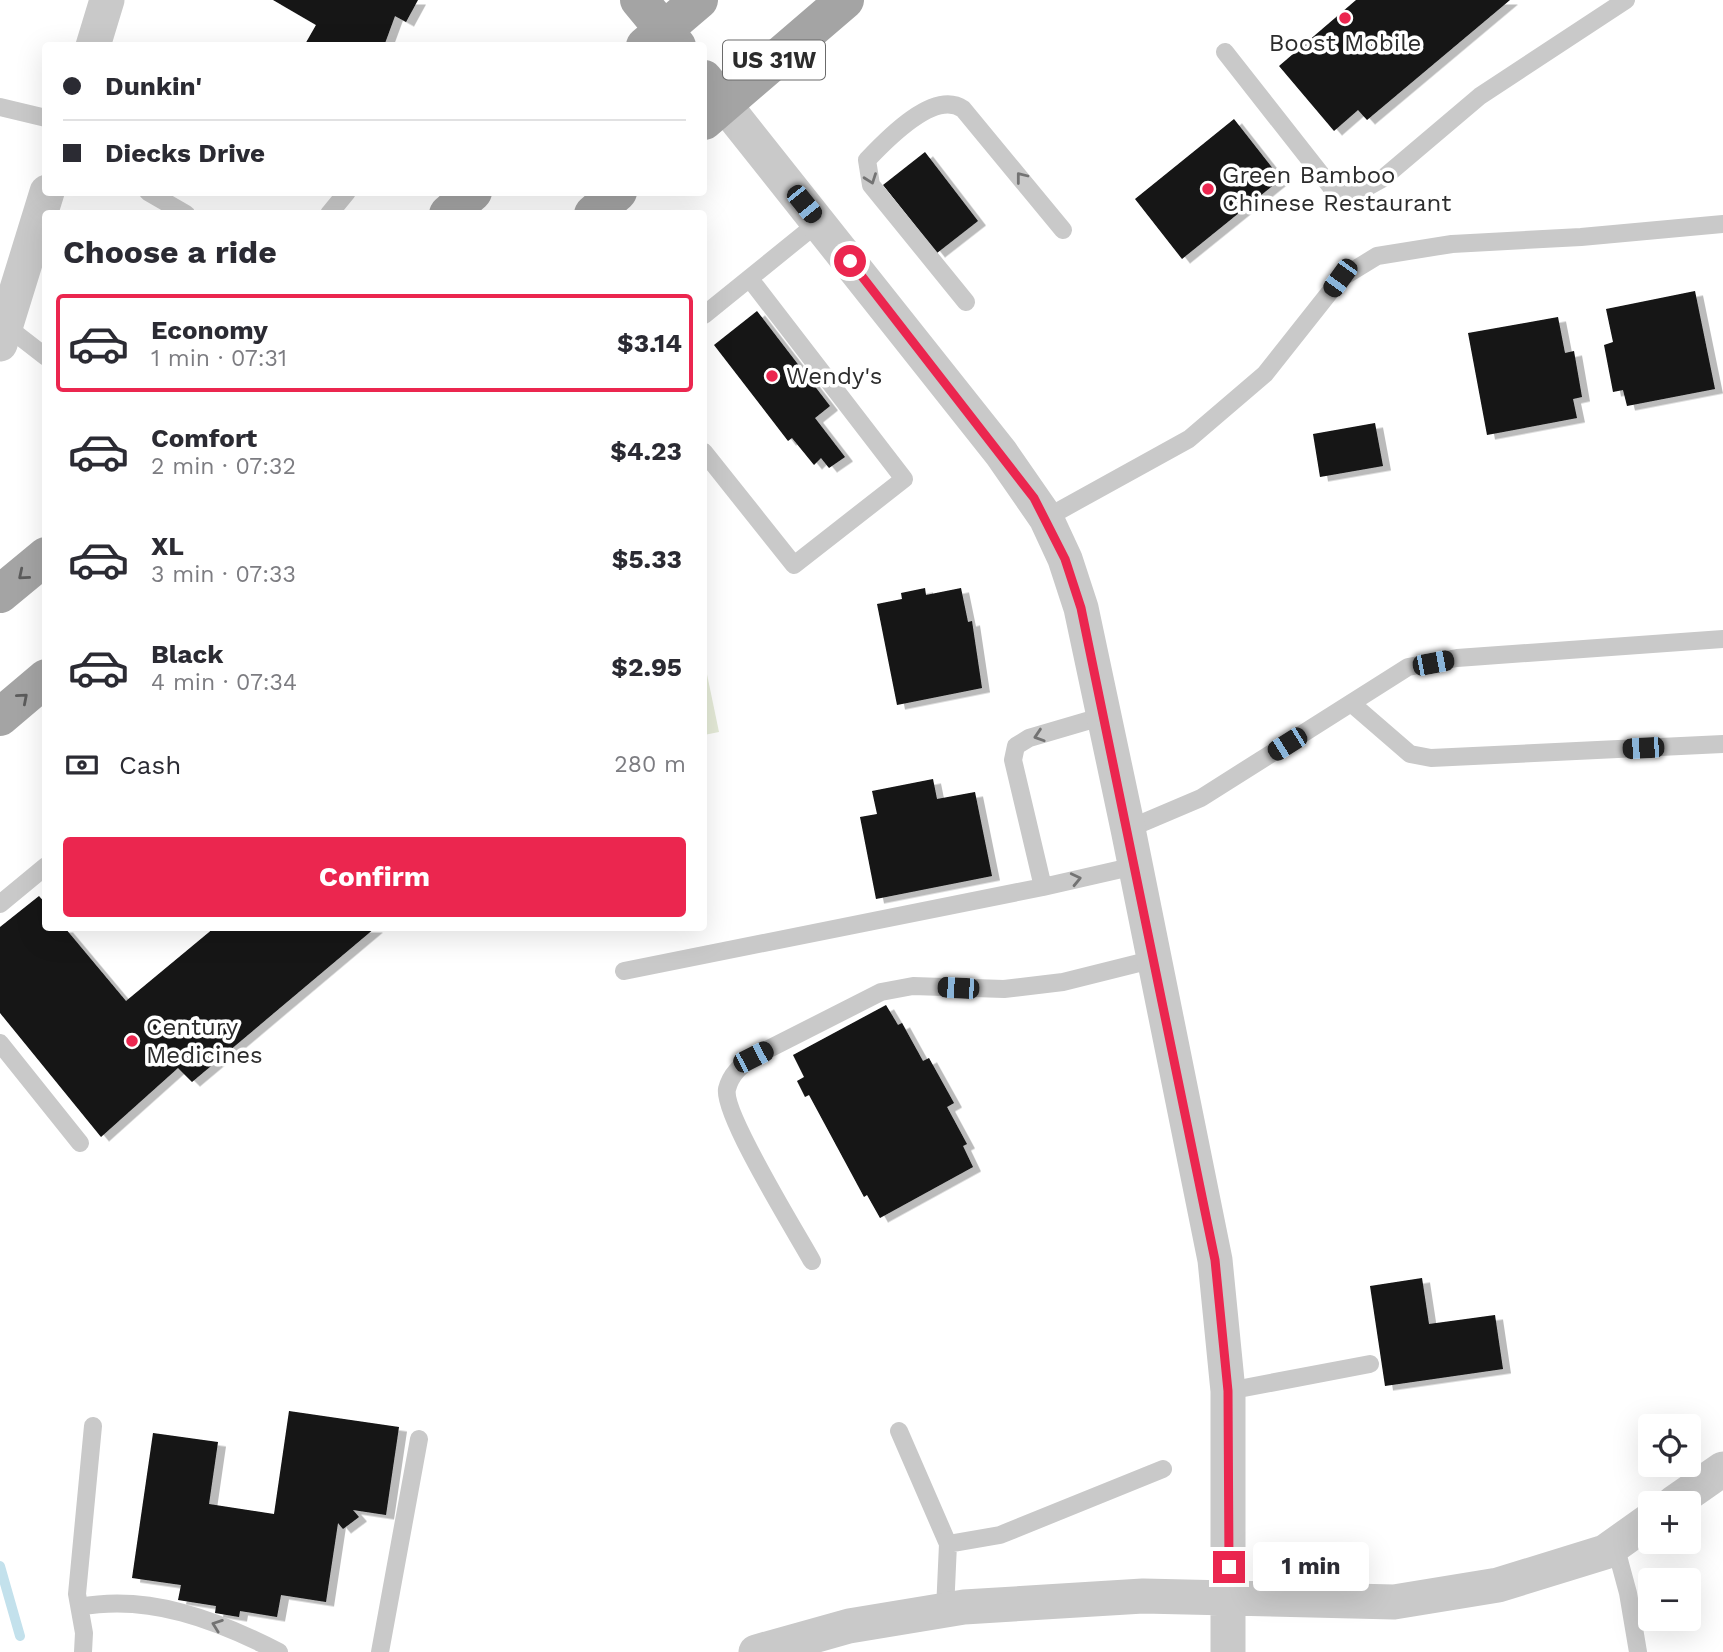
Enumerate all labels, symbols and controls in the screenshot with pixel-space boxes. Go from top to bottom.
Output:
marker: Boost Mobile [1337,10,1353,26]
place label: Boost Mobile [1269,29,1421,57]
road number: US 31W [723,40,825,80]
text: Dunkin' [105,71,202,101]
text: Diecks Drive [105,138,265,168]
place label: Green Bamboo Chinese Restaurant [1222,161,1451,217]
one-way arrow [863,172,877,185]
one-way arrow [1017,172,1030,184]
car [783,181,826,227]
marker: Green Bamboo Chinese Restaurant [1200,181,1216,197]
text: Choose a ride [63,233,277,271]
route start [834,245,866,277]
car [1320,255,1361,301]
icon: car [67,312,130,375]
text: Economy [151,315,268,345]
text: $3.14 [617,328,682,358]
text: 1 min · 07:31 [151,345,287,372]
place label: Wendy's [786,362,882,390]
marker: Wendy's [764,368,780,384]
icon: car [67,420,130,483]
text: Comfort [151,423,257,453]
text: $4.23 [610,436,682,466]
text: 2 min · 07:32 [151,453,296,480]
icon: car [67,528,130,591]
text: XL [151,531,184,561]
text: $5.33 [612,544,682,574]
text: 3 min · 07:33 [151,561,296,588]
one-way arrow [18,567,31,579]
icon: car [67,636,130,699]
text: Black [151,639,223,669]
car [1411,649,1456,677]
text: $2.95 [611,652,682,682]
text: 4 min · 07:34 [151,669,297,696]
one-way arrow [14,694,27,706]
car [1264,724,1311,764]
one-way arrow [1033,727,1045,742]
car [1622,736,1665,760]
icon: cash [63,746,101,784]
text: Cash [119,750,181,780]
text: 280 m [614,751,686,778]
button: Confirm [63,837,686,917]
one-way arrow [1070,873,1082,887]
car [937,976,980,1000]
place label: Century Medicines [146,1013,263,1069]
marker: Century Medicines [124,1033,140,1049]
car [730,1038,777,1076]
map controls [1638,1414,1701,1631]
button: locate [1638,1414,1701,1477]
button: + [1638,1491,1701,1554]
callout: 1 min [1254,1542,1369,1592]
route end [1213,1551,1245,1583]
text: 1 min [1281,1553,1341,1580]
button: − [1638,1568,1701,1631]
one-way arrow [211,1619,223,1633]

